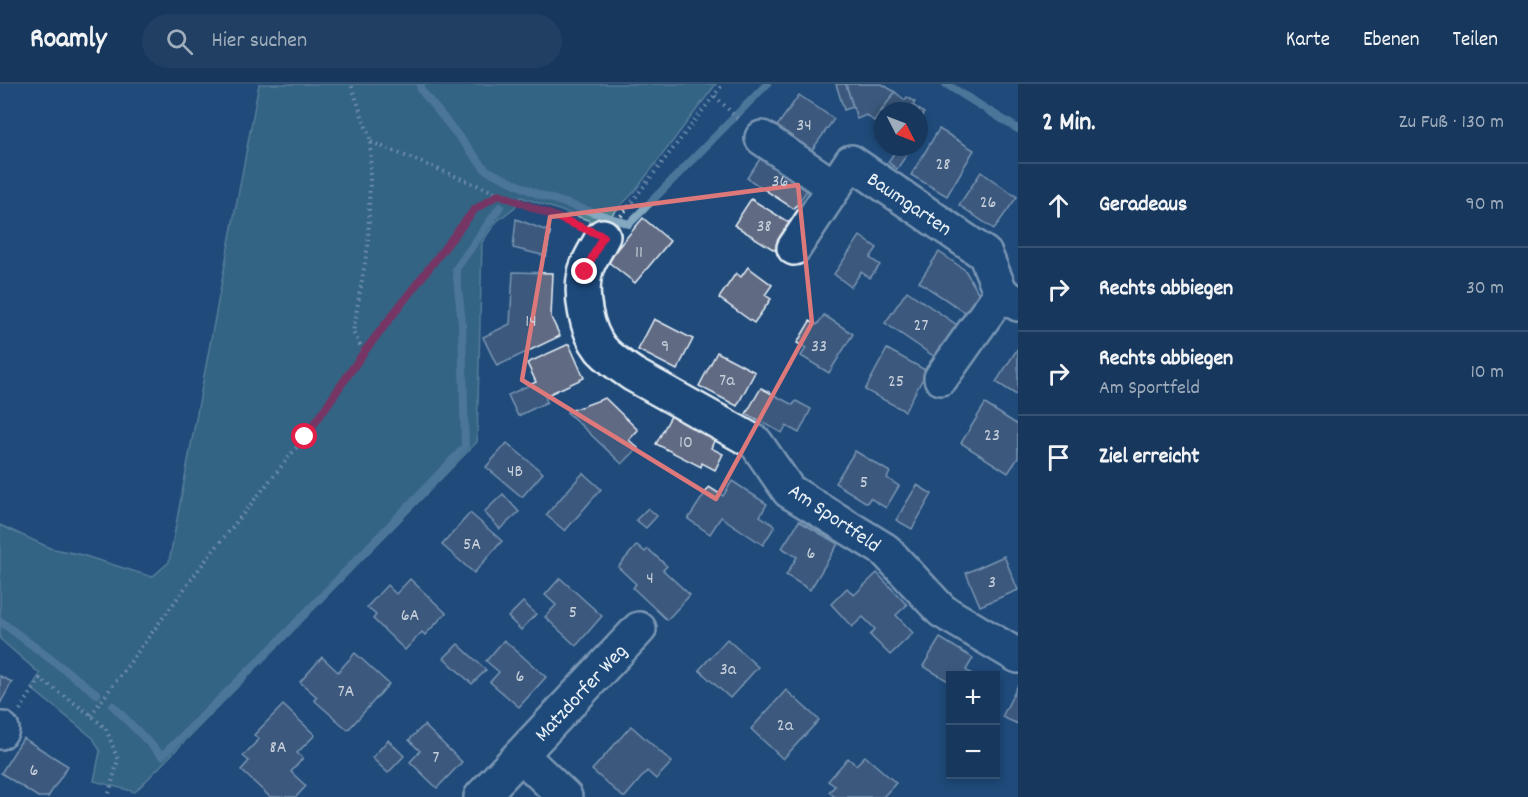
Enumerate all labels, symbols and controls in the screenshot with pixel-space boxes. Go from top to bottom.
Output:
search box [142,14,562,68]
text: Roamly [30,21,106,61]
icon: search [163,25,196,58]
text: Hier suchen [211,26,307,57]
text: Karte [1286,26,1330,56]
text: Ebenen [1363,26,1420,56]
text: Teilen [1453,26,1498,56]
north arrow [874,102,928,156]
text: 2 Min. [1042,105,1096,142]
text: Zu Fuß · 130 m [1399,109,1504,137]
house number: 34 [796,114,812,139]
house number: 28 [935,153,951,178]
street label: Baumgarten [860,166,957,245]
house number: 36 [772,170,788,195]
icon: ahead [1042,189,1075,222]
text: Geradeaus [1099,190,1187,221]
house number: 26 [980,191,996,216]
text: 90 m [1466,191,1504,219]
house number: 38 [756,215,772,240]
house number: 11 [635,241,643,266]
route end [571,258,597,284]
icon: right [1042,273,1075,306]
text: Rechts abbiegen [1099,274,1233,305]
text: 30 m [1466,275,1504,303]
house number: 14 [525,310,537,335]
house number: 27 [914,314,928,339]
house number: 9 [661,335,669,360]
house number: 33 [811,335,827,360]
text: Rechts abbiegen [1099,344,1233,375]
icon: right [1042,357,1075,390]
text: 10 m [1470,359,1504,387]
house number: 7a [719,369,735,394]
house number: 25 [888,370,904,395]
text: Am Sportfeld [1099,375,1200,403]
route start [291,423,317,449]
house number: 23 [984,424,1000,449]
house number: 10 [679,431,693,456]
icon: arrive [1042,441,1075,474]
text: Ziel erreicht [1099,442,1199,473]
house number: 4B [507,460,523,485]
house number: 5 [860,471,868,496]
street label: Am Sportfeld [781,477,886,562]
house number: 5A [463,533,481,558]
house number: 6 [807,542,815,567]
house number: 4 [646,567,654,592]
house number: 3 [988,571,996,596]
house number: 5 [569,601,577,626]
house number: 6A [401,604,419,629]
street label: Matzdorfer Weg [529,638,636,750]
house number: 3a [720,658,737,683]
house number: 6 [516,665,524,690]
map controls [946,671,1000,779]
button: + [946,671,1000,725]
house number: 7A [338,680,355,705]
house number: 2a [777,714,794,739]
button: − [946,725,1000,779]
house number: 8A [269,736,287,761]
house number: 7 [433,746,440,771]
house number: 6 [30,759,38,784]

